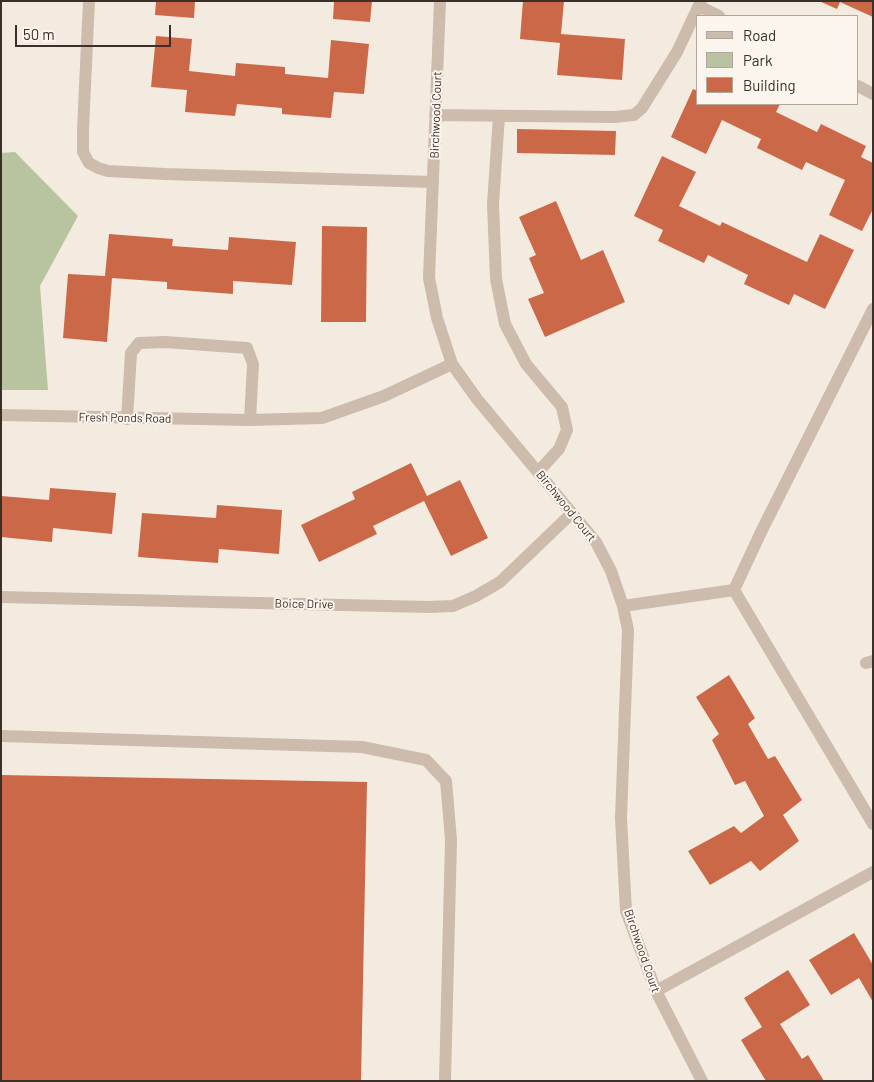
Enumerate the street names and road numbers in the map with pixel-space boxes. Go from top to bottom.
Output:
street label: Birchwood Court [427,71,445,159]
street label: Fresh Ponds Road [78,410,172,426]
street label: Birchwood Court [533,468,599,544]
street label: Boice Drive [274,596,334,612]
street label: Birchwood Court [621,907,663,995]

